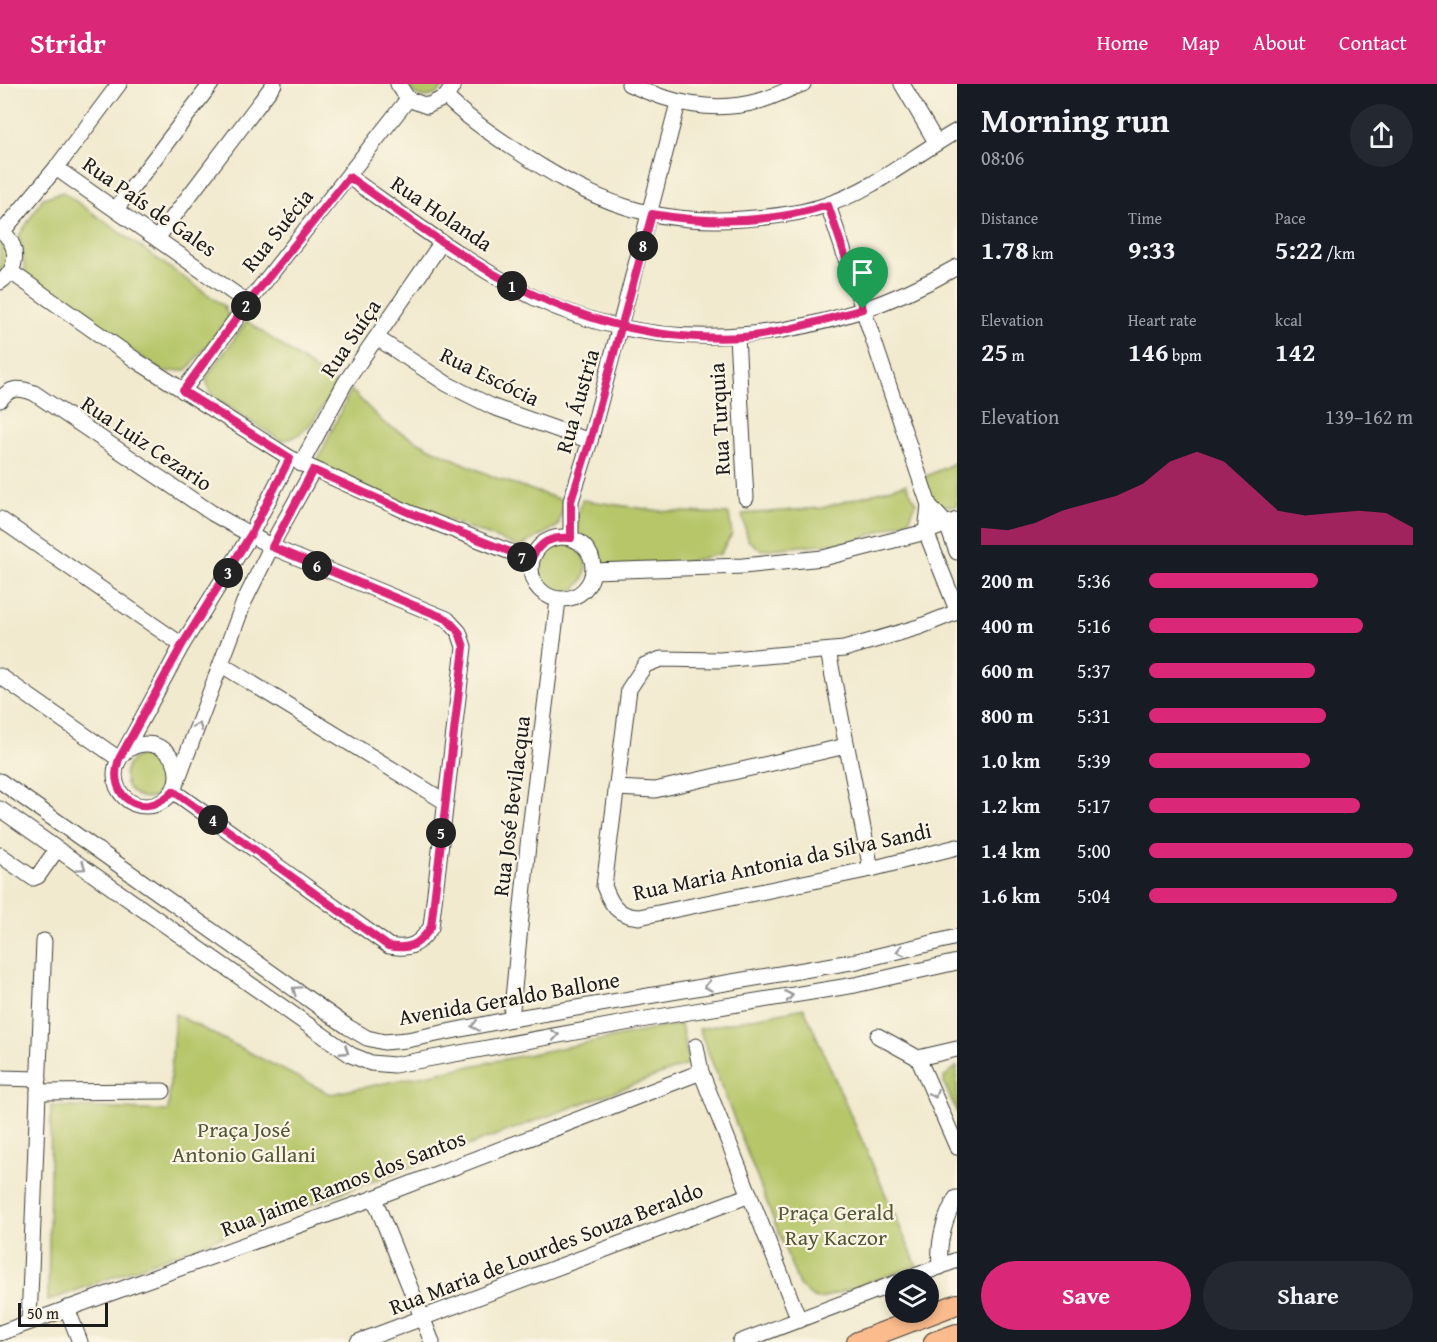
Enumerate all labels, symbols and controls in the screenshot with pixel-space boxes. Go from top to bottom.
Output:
text: Stridr [30,22,106,63]
text: Home [1097,27,1148,58]
text: Map [1181,27,1220,58]
text: About [1253,27,1306,58]
text: Contact [1339,27,1407,58]
text: Morning run [981,96,1170,144]
button: share [1350,104,1413,167]
text: 08:06 [981,143,1024,172]
street label: Rua País de Gales [76,148,224,264]
street label: Rua Holanda [385,167,500,259]
street label: Rua Suécia [233,181,321,279]
text: Distance [981,206,1038,230]
text: Time [1128,206,1162,230]
text: Pace [1275,206,1306,230]
text: 1.78 [981,230,1029,269]
text: 9:33 [1128,230,1176,269]
text: 5:22 [1275,230,1323,269]
pin: 8 [628,231,658,261]
text: 8 [639,234,647,258]
text: km [1029,241,1053,265]
text: /km [1323,241,1355,265]
pin [837,247,888,309]
icon: arrive [846,256,879,289]
pin: 1 [497,271,527,301]
text: 1 [508,274,516,298]
pin: 2 [231,291,261,321]
street label: Rua Suíça [312,292,388,384]
text: 2 [242,294,250,318]
text: Elevation [981,308,1044,332]
text: Heart rate [1128,308,1197,332]
text: kcal [1275,308,1302,332]
text: 25 [981,332,1008,371]
text: 146 [1128,332,1168,371]
text: 142 [1275,332,1315,371]
street label: Rua Escócia [435,338,546,414]
text: m [1008,343,1025,367]
text: bpm [1168,343,1202,367]
street label: Rua Áustria [547,344,607,457]
street label: Rua Turquia [700,361,738,476]
street label: Rua Luiz Cezario [75,387,219,499]
text: Elevation [981,402,1059,431]
text: 139–162 m [1325,402,1413,431]
pin: 7 [507,542,537,572]
text: 7 [518,545,526,569]
pin: 6 [302,551,332,581]
text: 6 [313,554,321,578]
pin: 3 [213,558,243,588]
text: 3 [224,561,232,585]
text: 200 m [981,566,1034,595]
text: 5:36 [1077,566,1111,595]
text: 400 m [981,611,1034,640]
text: 5:16 [1077,611,1111,640]
text: 600 m [981,656,1034,685]
text: 5:37 [1077,656,1111,685]
text: 800 m [981,701,1034,730]
text: 5:31 [1077,701,1111,730]
street label: Rua José Bevilacqua [484,713,538,898]
one-way arrow [191,721,203,732]
text: 1.0 km [981,746,1040,775]
text: 5:39 [1077,746,1111,775]
text: 1.2 km [981,791,1040,820]
text: 5:17 [1077,791,1111,820]
pin: 4 [198,805,228,835]
text: 4 [209,808,217,832]
street label: Rua Maria Antonia da Silva Sandi [630,814,934,908]
pin: 5 [426,818,456,848]
text: 5 [437,821,445,845]
text: 1.4 km [981,836,1040,865]
text: 5:00 [1077,836,1111,865]
one-way arrow [76,860,87,871]
text: 1.6 km [981,881,1040,910]
text: 5:04 [1077,881,1111,910]
one-way arrow [895,943,905,956]
street label: Avenida Geraldo Ballone [396,963,622,1033]
one-way arrow [704,979,714,992]
one-way arrow [292,986,303,997]
one-way arrow [784,990,794,1002]
one-way arrow [470,1019,480,1032]
one-way arrow [550,1029,560,1042]
one-way arrow [338,1044,349,1055]
one-way arrow [927,1088,939,1099]
park label: Praça José Antonio Gallani [172,1113,316,1170]
street label: Rua Jaime Ramos dos Santos [216,1121,470,1245]
street label: Rua Maria de Lourdes Souza Beraldo [384,1173,708,1323]
park label: Praça Gerald Ray Kaczor [778,1196,895,1253]
button: Save [981,1261,1191,1330]
button: Share [1203,1261,1413,1330]
map controls [885,1269,939,1323]
button: layers [885,1269,939,1323]
scale bar [18,1300,108,1328]
text: 50 m [27,1301,59,1325]

